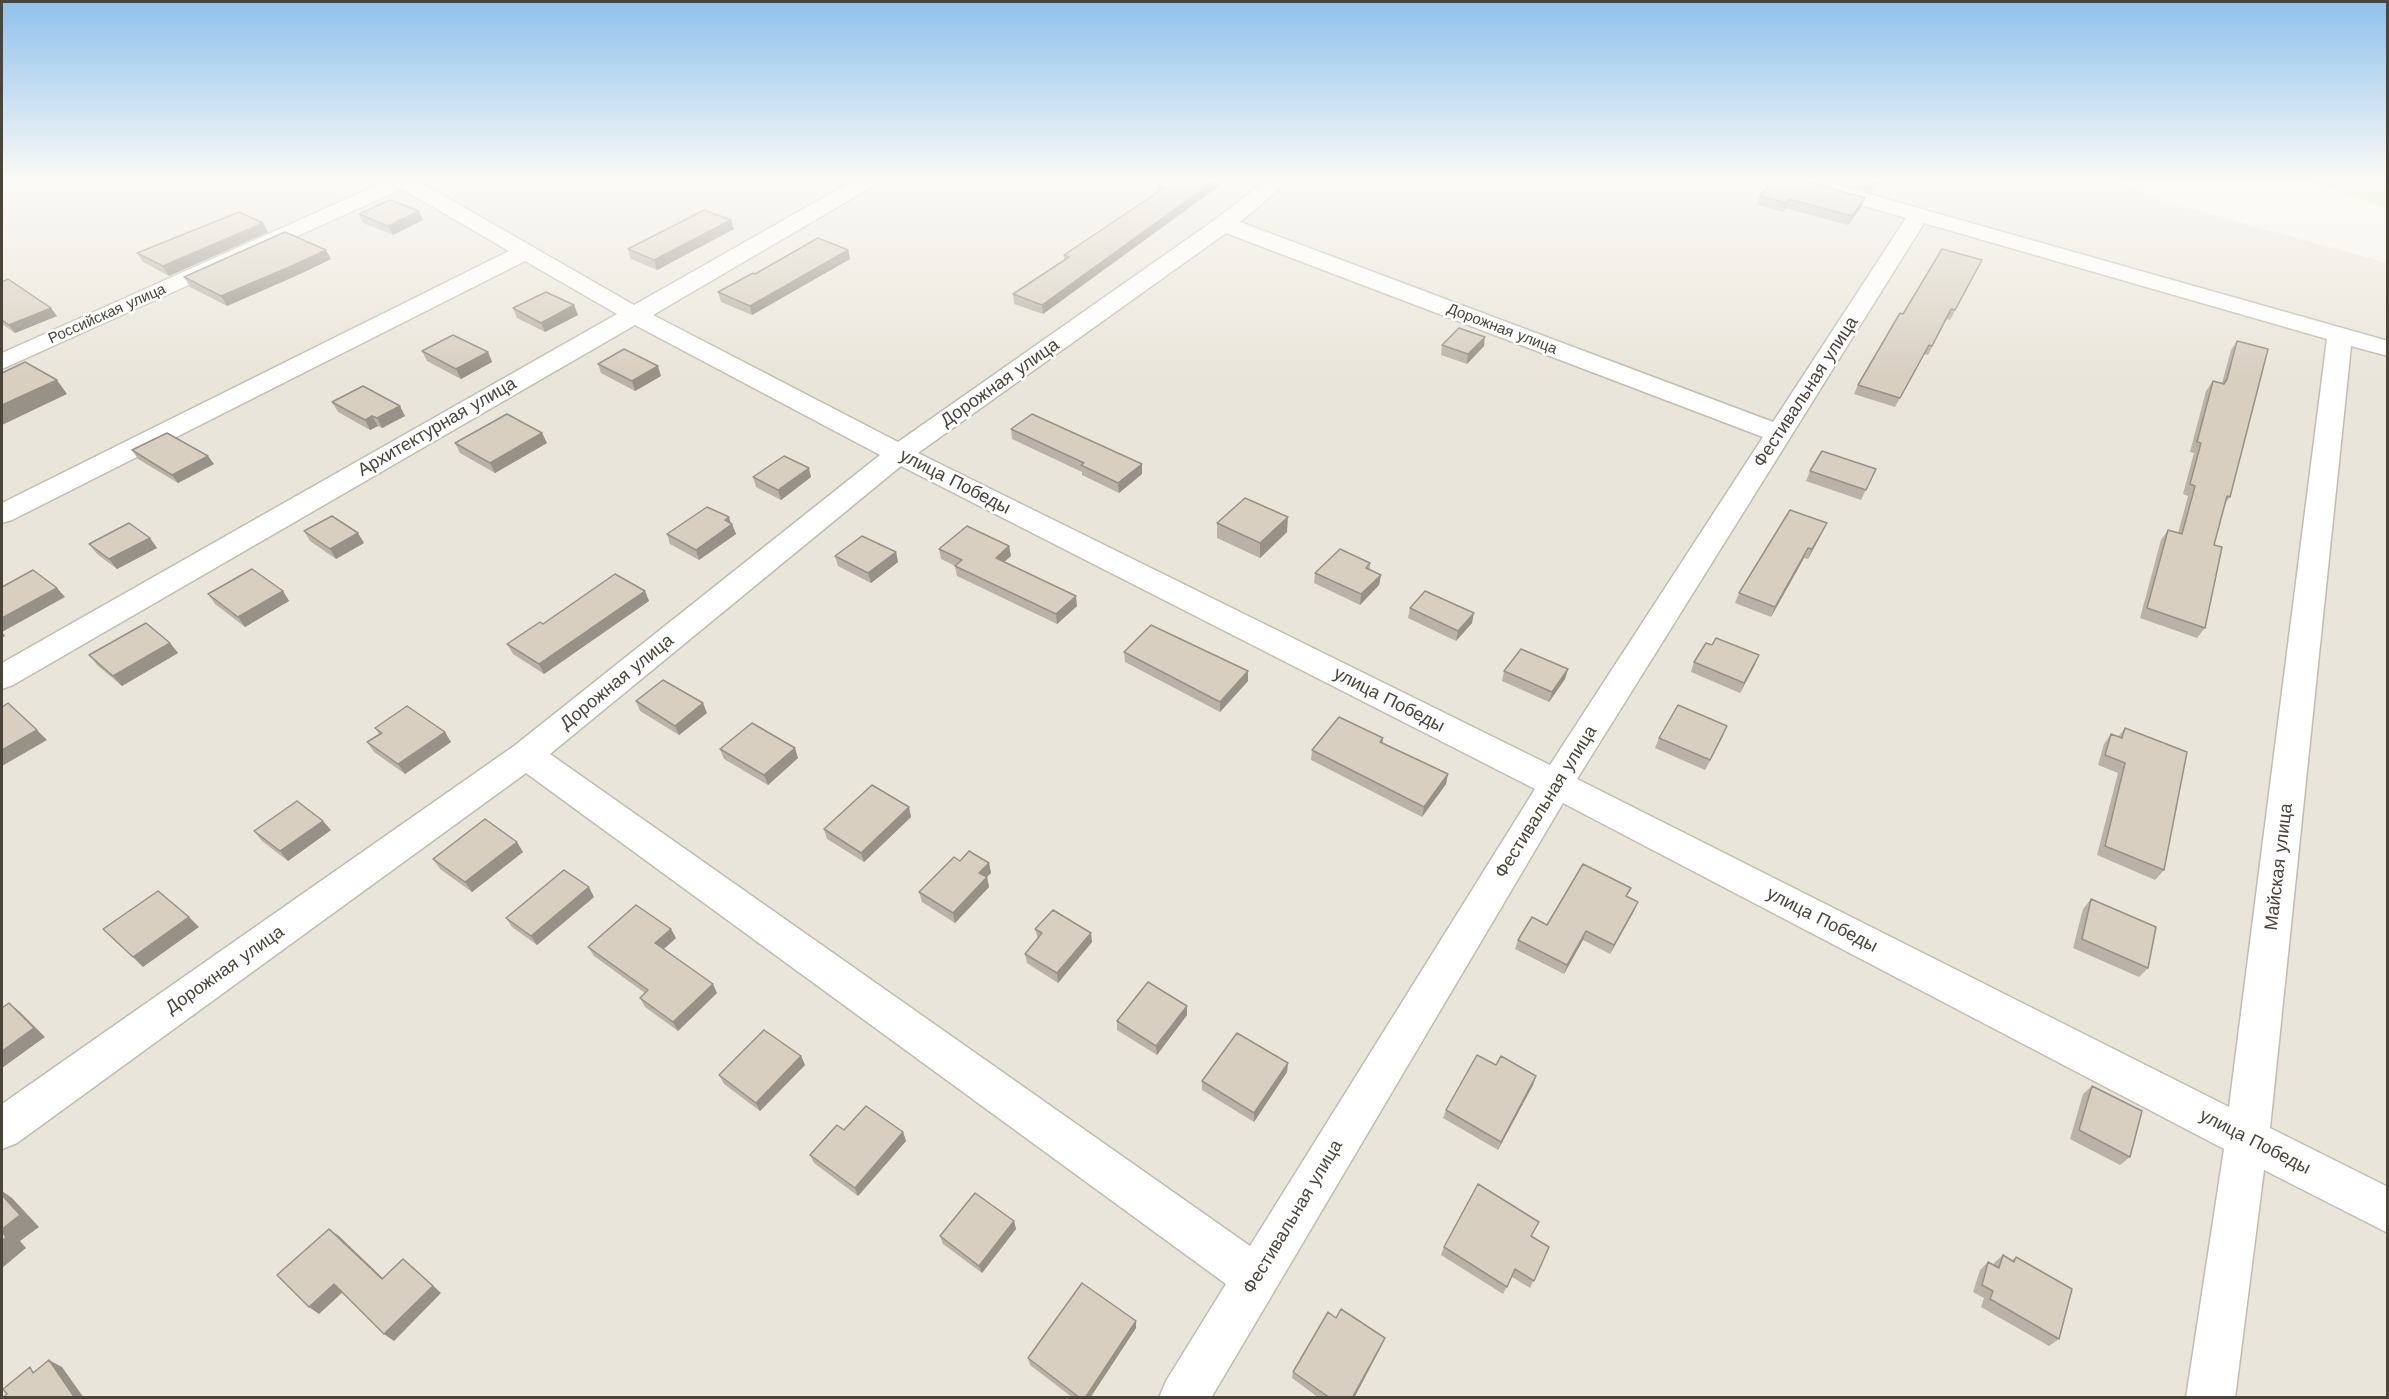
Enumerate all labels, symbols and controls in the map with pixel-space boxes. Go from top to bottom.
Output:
street label: Российская улица [45,280,169,348]
street label: Дорожная улица [1444,300,1560,358]
street label: Фестивальная улица [1749,312,1863,472]
street label: Дорожная улица [937,334,1063,432]
street label: Архитектурная улица [354,373,520,481]
street label: улица Победы [896,445,1014,519]
street label: Дорожная улица [556,630,678,734]
street label: улица Победы [1330,663,1448,737]
street label: Фестивальная улица [1490,722,1602,882]
street label: Майская улица [2260,802,2298,932]
street label: улица Победы [1763,883,1881,957]
street label: Дорожная улица [162,921,288,1019]
street label: улица Победы [2196,1105,2314,1179]
street label: Фестивальная улица [1239,1136,1347,1298]

